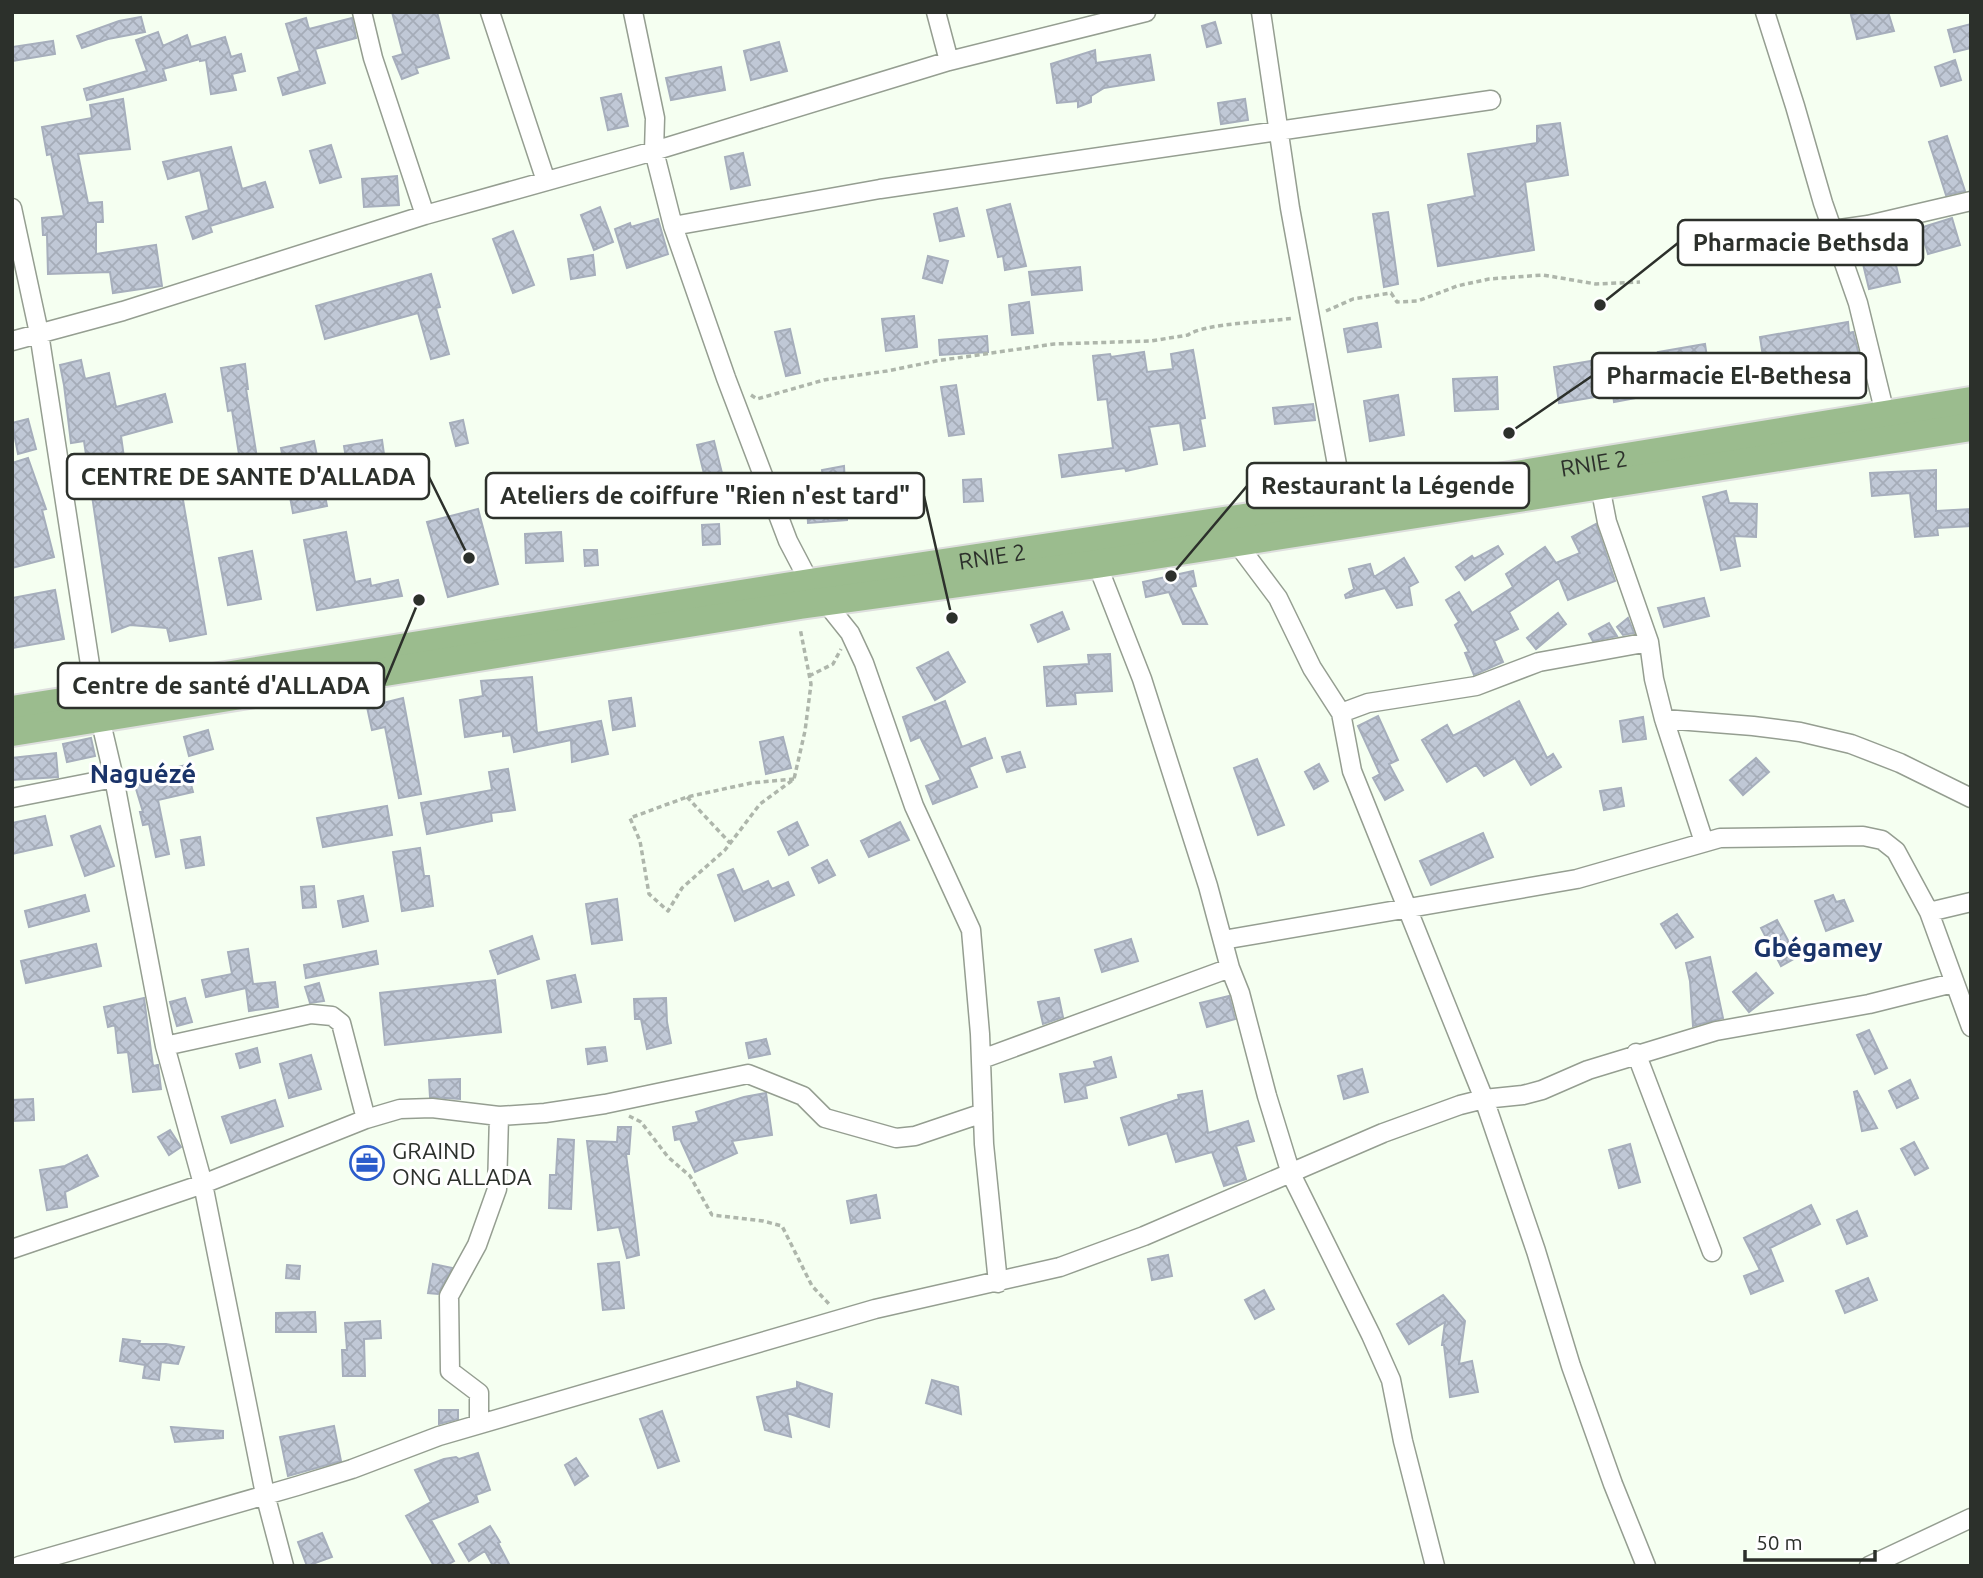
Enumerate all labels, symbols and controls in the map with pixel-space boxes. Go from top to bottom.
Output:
callout: Pharmacie Bethsda [1678,220,1923,265]
text: Pharmacie Bethsda [1693,229,1909,256]
callout: Pharmacie El-Bethesa [1592,353,1866,398]
text: Pharmacie El-Bethesa [1606,362,1852,389]
street label: RNIE 2 [1558,445,1629,480]
callout: CENTRE DE SANTE D'ALLADA [67,454,429,499]
text: CENTRE DE SANTE D'ALLADA [81,463,415,490]
callout: Restaurant la Légende [1247,463,1529,508]
text: Restaurant la Légende [1261,472,1515,499]
callout: Ateliers de coiffure "Rien n'est tard" [486,473,924,518]
text: Ateliers de coiffure "Rien n'est tard" [500,482,910,509]
street label: RNIE 2 [957,538,1027,573]
callout: Centre de santé d'ALLADA [58,663,384,708]
text: Centre de santé d'ALLADA [72,672,370,699]
district label: Naguézé [90,759,196,788]
district label: Gbégamey [1753,933,1883,962]
place label: GRAIND ONG ALLADA [392,1138,532,1189]
office icon: GRAIND ONG ALLADA [348,1144,386,1182]
scale bar [1745,1518,1874,1562]
text: 50 m [1756,1530,1803,1554]

